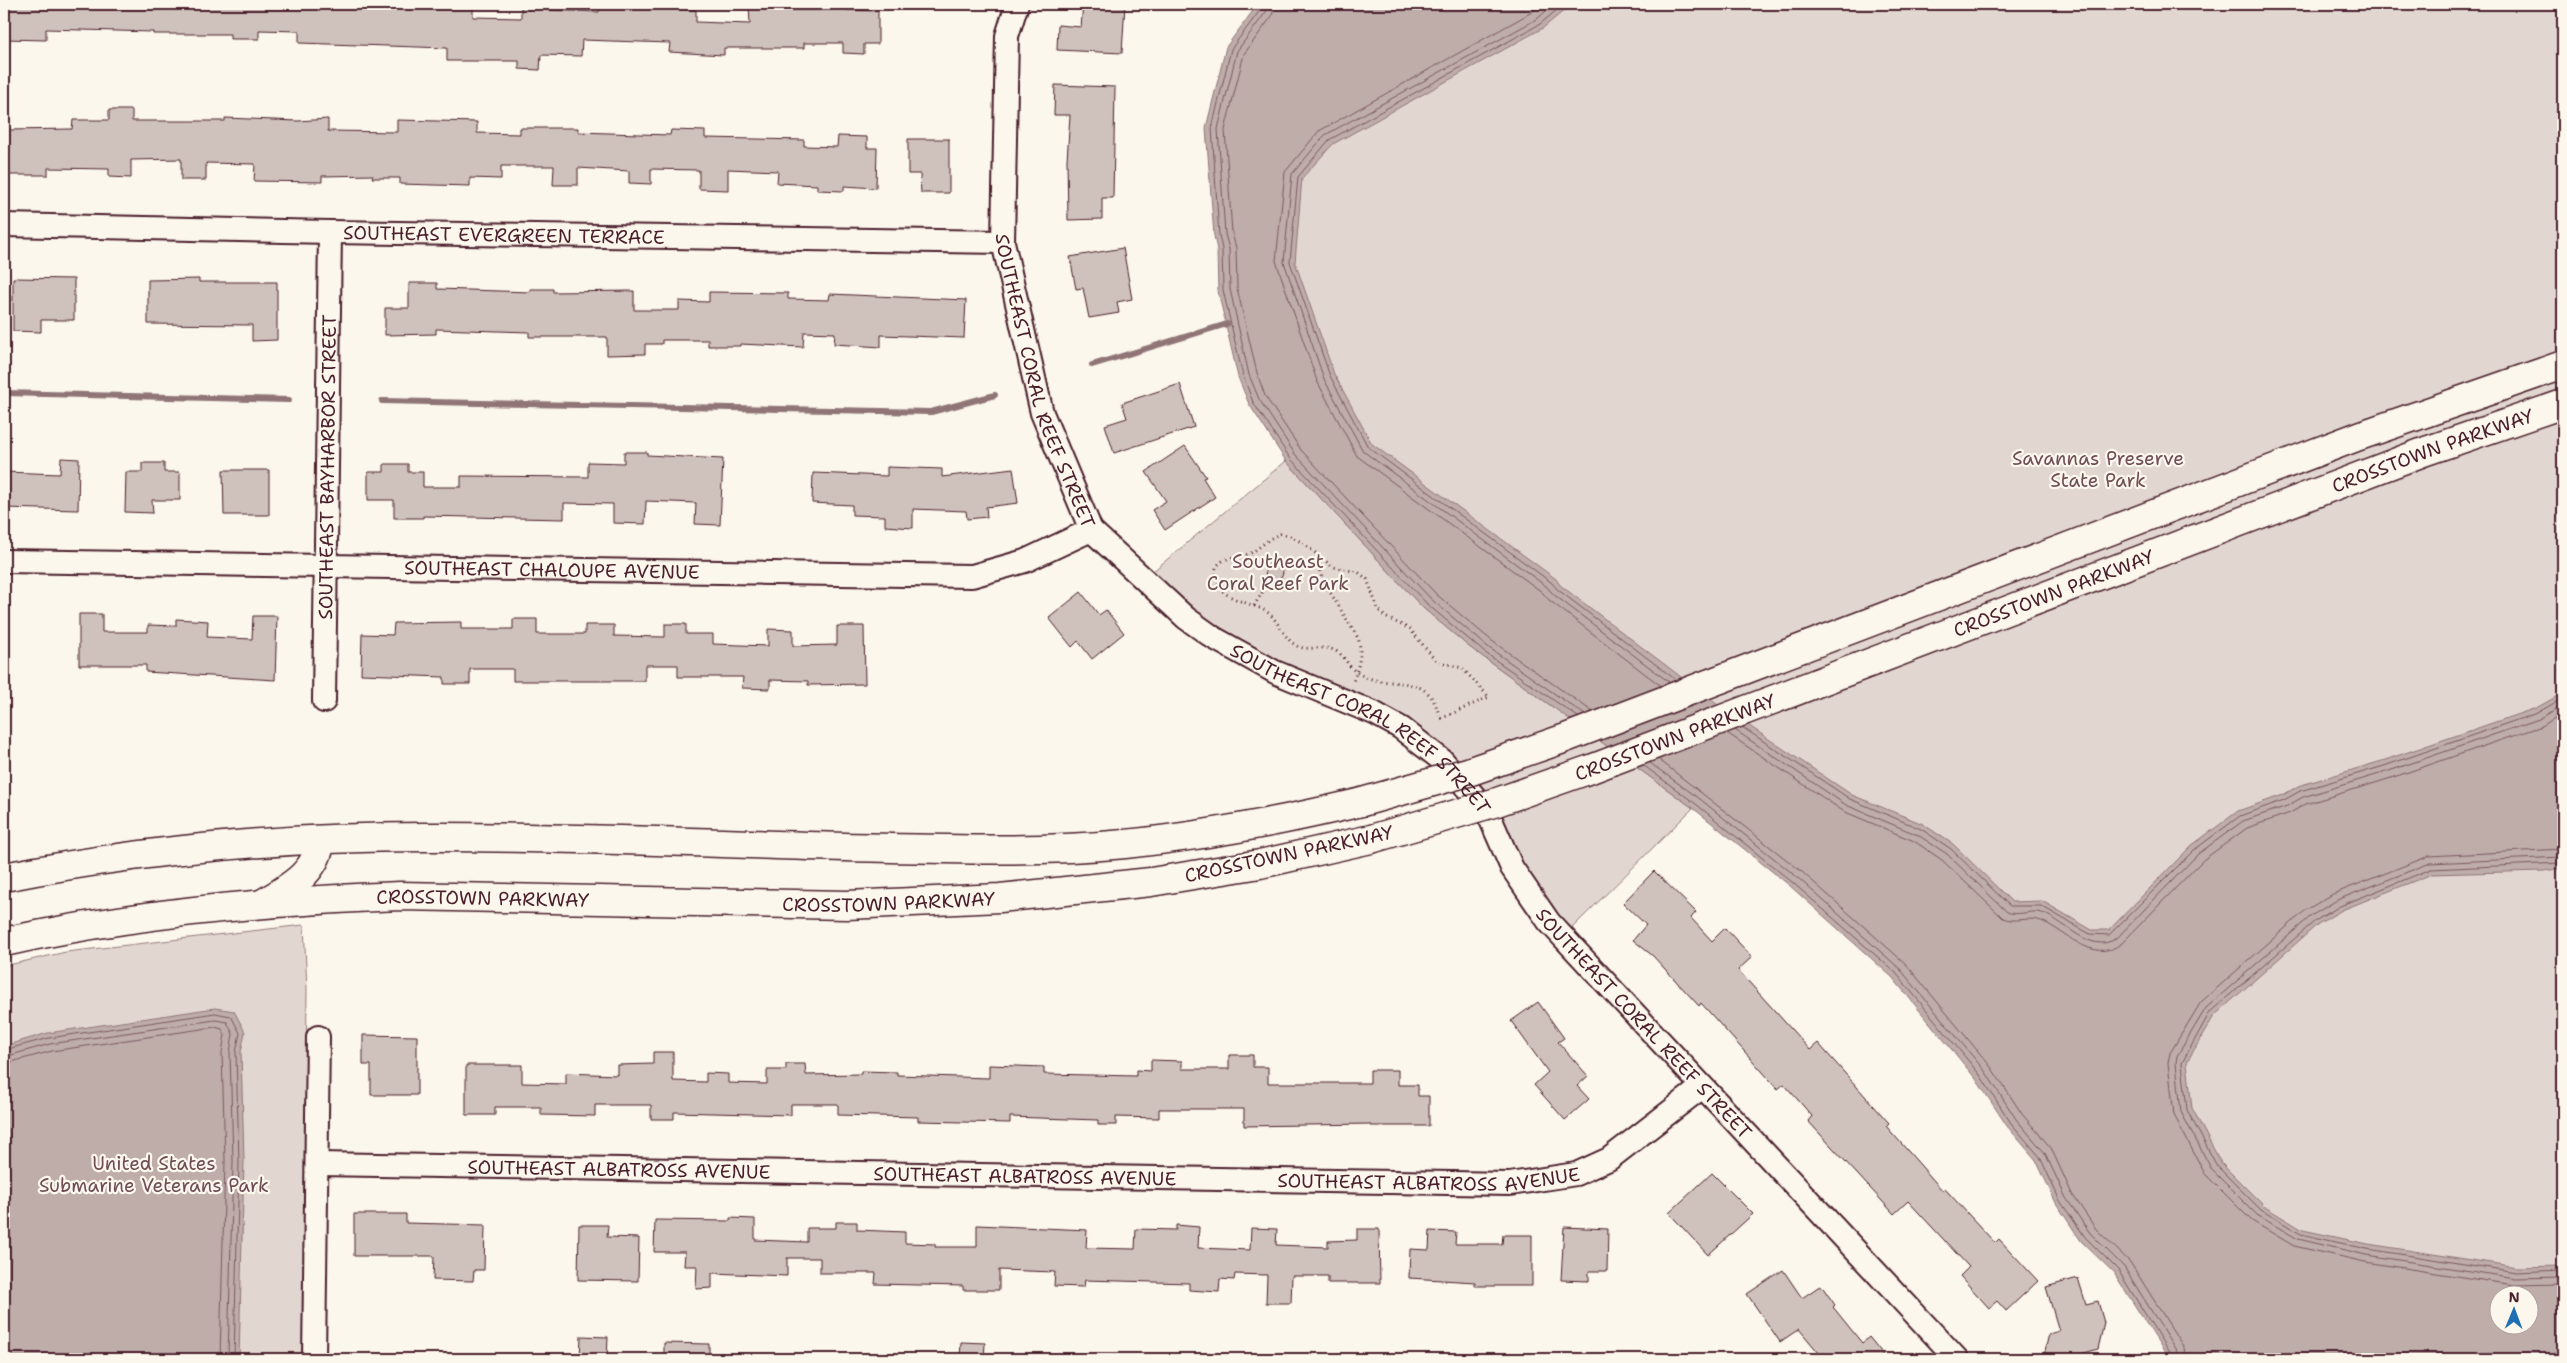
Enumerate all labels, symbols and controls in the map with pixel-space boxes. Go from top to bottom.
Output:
street label: SOUTHEAST EVERGREEN TERRACE [343,220,665,249]
street label: SOUTHEAST CORAL REEF STREET [990,234,1101,532]
street label: SOUTHEAST BAYHARBOR STREET [313,314,341,620]
street label: CROSSTOWN PARKWAY [2328,402,2538,498]
park label: Savannas Preserve State Park [2012,446,2184,493]
street label: CROSSTOWN PARKWAY [1950,543,2158,642]
park label: Southeast Coral Reef Park [1207,549,1349,596]
street label: SOUTHEAST CHALOUPE AVENUE [404,555,700,584]
street label: SOUTHEAST CORAL REEF STREET [1226,637,1497,818]
street label: CROSSTOWN PARKWAY [1571,687,1780,786]
street label: CROSSTOWN PARKWAY [1182,820,1396,888]
street label: CROSSTOWN PARKWAY [376,883,590,912]
street label: CROSSTOWN PARKWAY [782,886,996,918]
street label: SOUTHEAST CORAL REEF STREET [1530,903,1758,1144]
park label: United States Submarine Veterans Park [39,1151,269,1198]
street label: SOUTHEAST ALBATROSS AVENUE [467,1154,771,1184]
street label: SOUTHEAST ALBATROSS AVENUE [873,1161,1177,1191]
street label: SOUTHEAST ALBATROSS AVENUE [1277,1161,1582,1197]
north arrow [2490,1286,2540,1336]
text: N [2509,1288,2520,1306]

